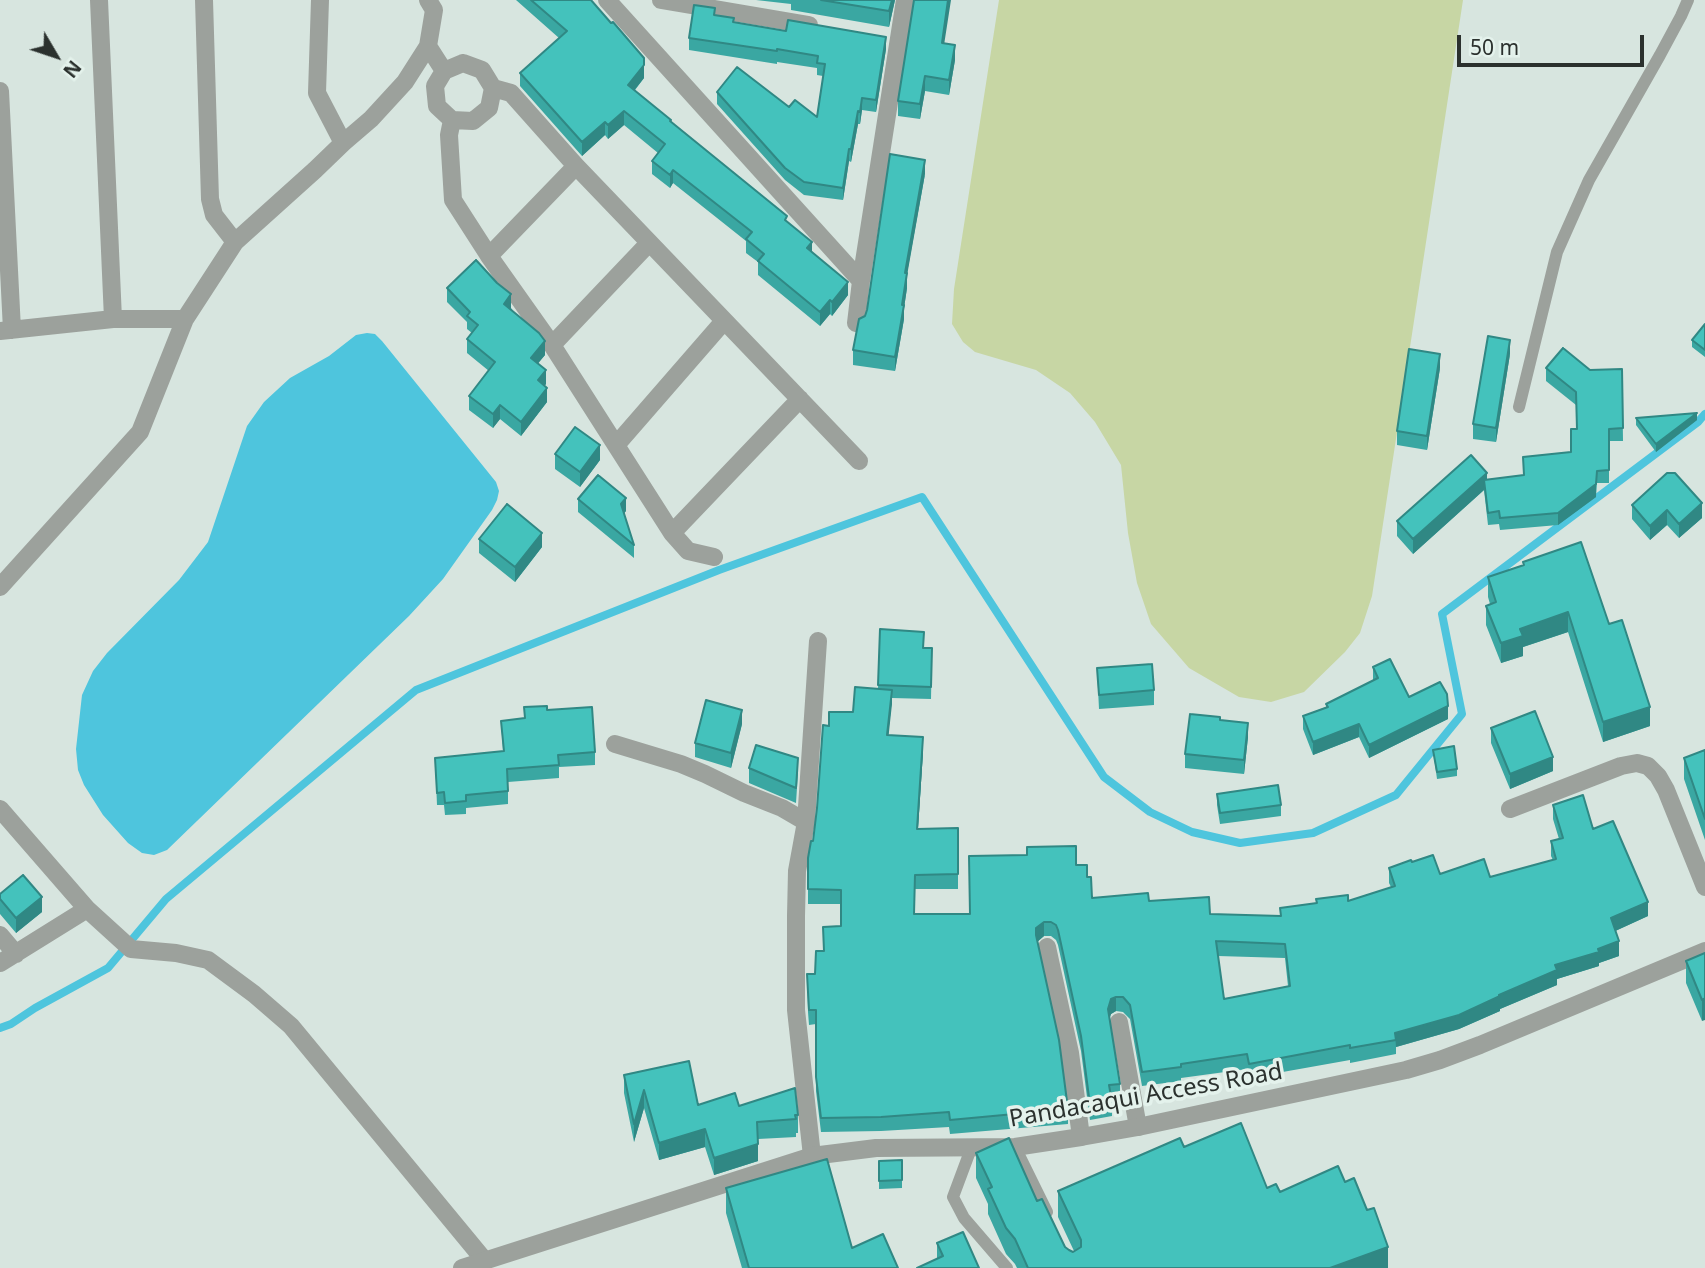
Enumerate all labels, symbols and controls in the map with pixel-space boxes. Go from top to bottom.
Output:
north arrow [21,21,91,91]
scale bar [1460,21,1647,65]
text: 50 m [1470,33,1519,61]
text: N [57,55,87,83]
street label: Pandacaqui Access Road [1007,1058,1285,1134]

